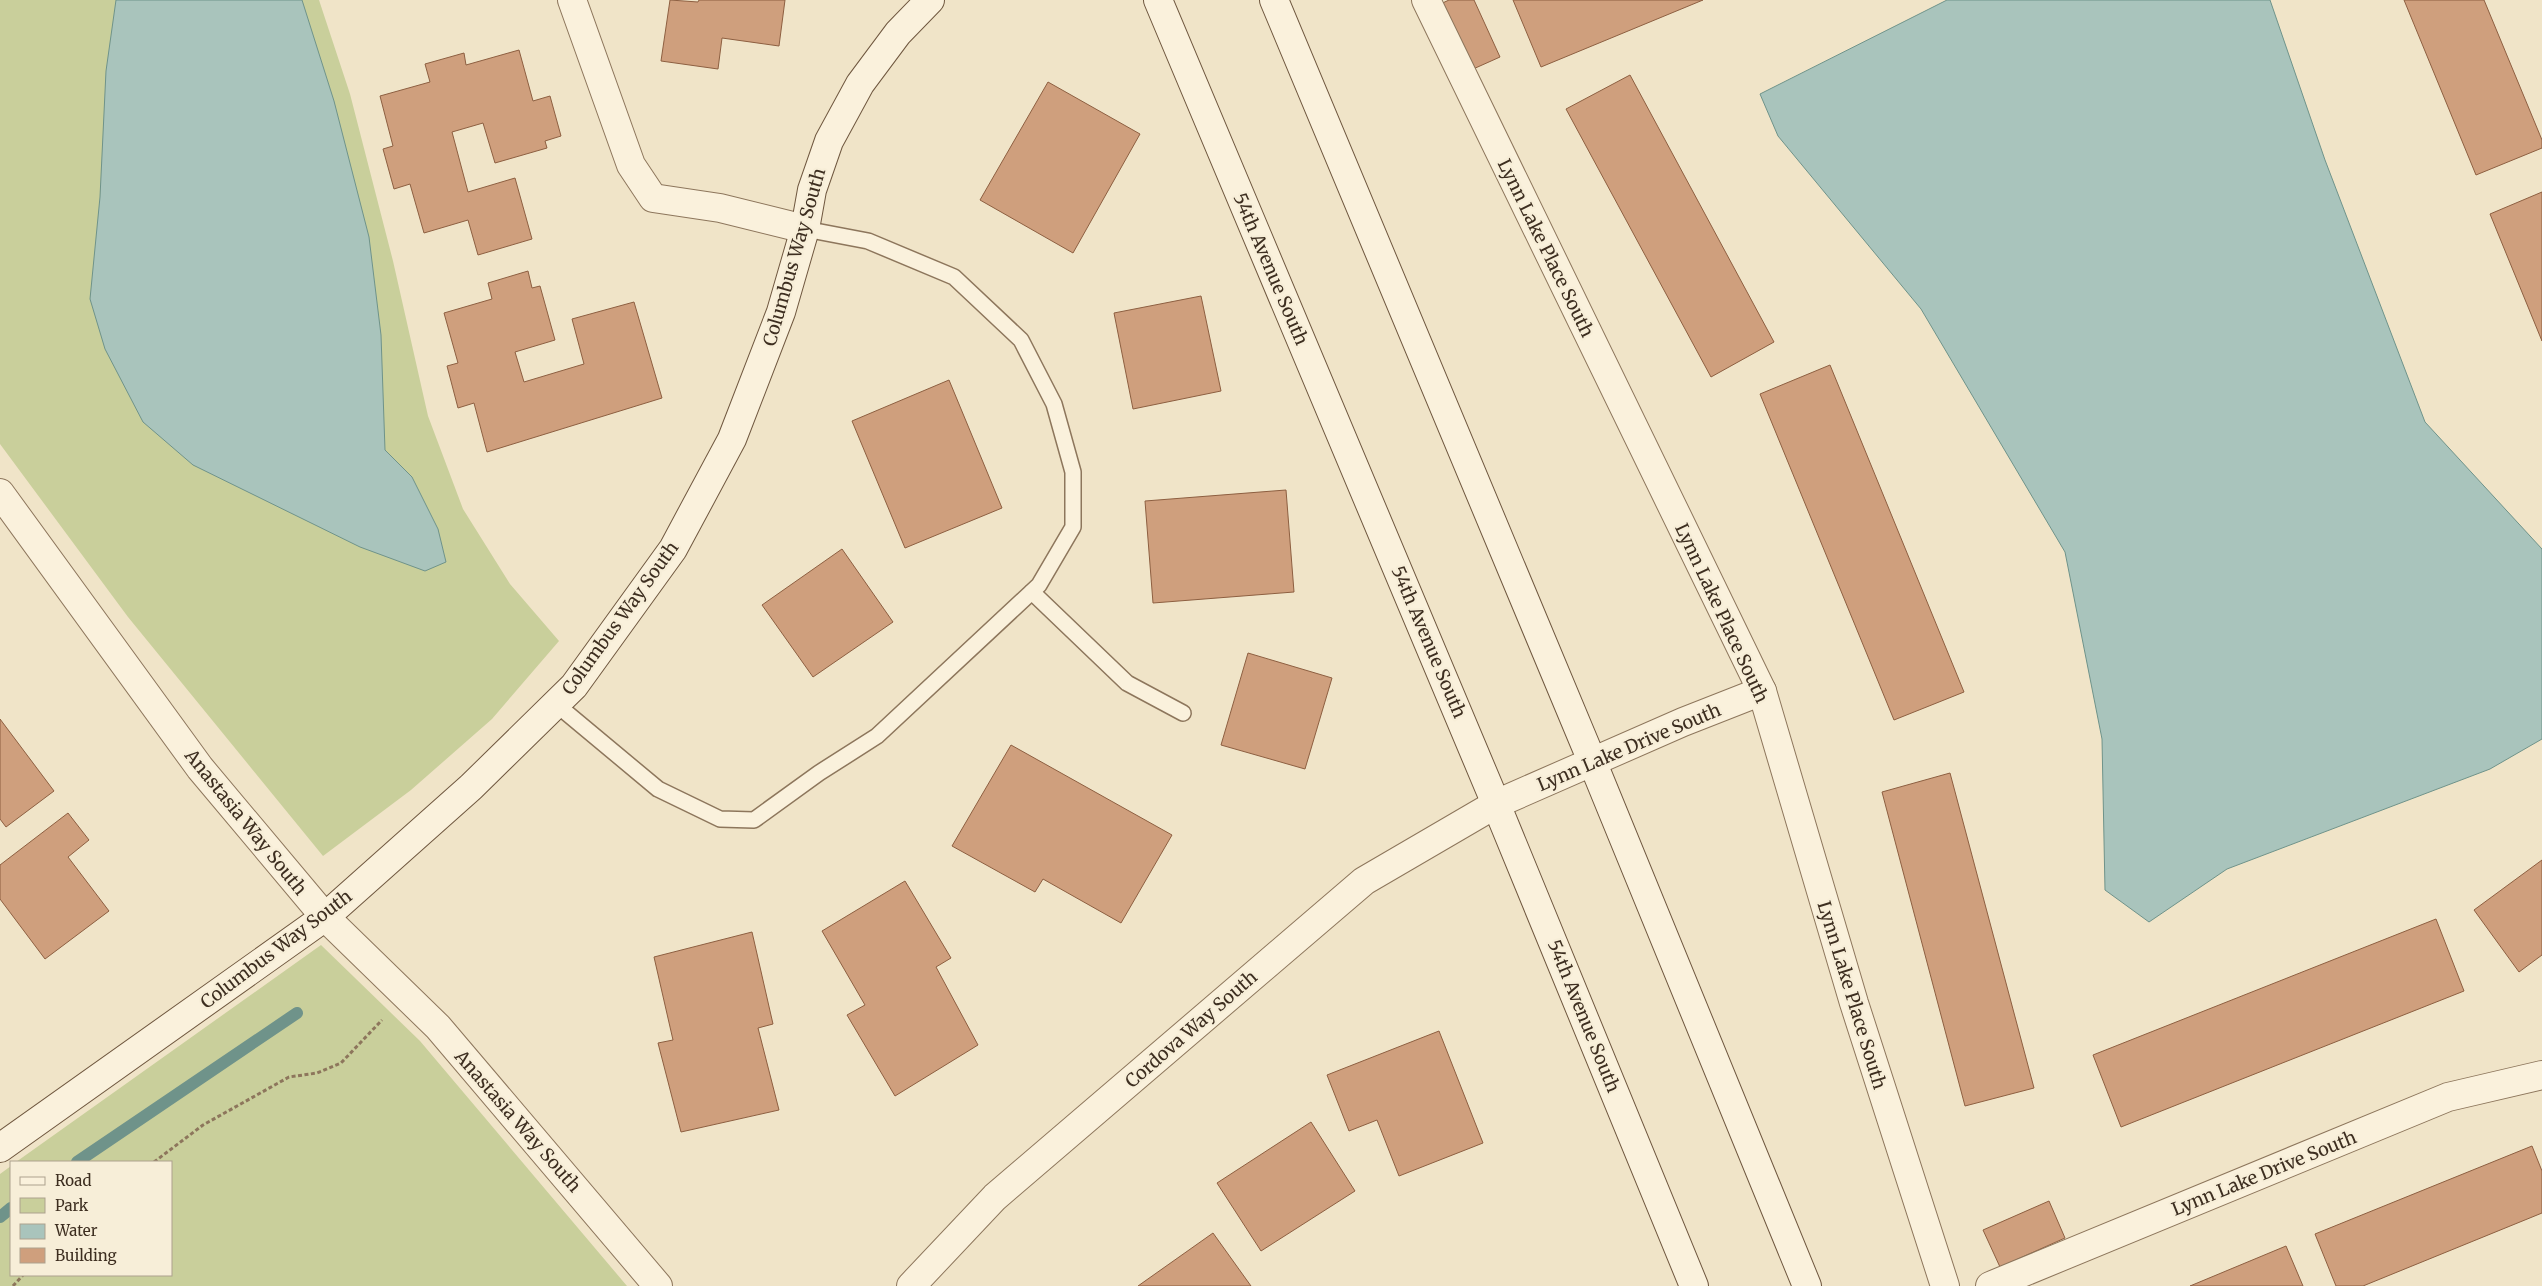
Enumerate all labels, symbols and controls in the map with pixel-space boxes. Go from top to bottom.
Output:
street label: Lynn Lake Place South [1493,155,1599,341]
street label: Columbus Way South [758,165,830,349]
street label: 54th Avenue South [1229,190,1313,348]
street label: Lynn Lake Place South [1670,520,1774,706]
street label: Columbus Way South [557,537,683,699]
street label: 54th Avenue South [1387,563,1471,721]
street label: Lynn Lake Drive South [1534,698,1724,796]
street label: Anastasia Way South [179,744,312,900]
street label: Columbus Way South [196,884,356,1014]
street label: Lynn Lake Place South [1812,898,1892,1092]
street label: 54th Avenue South [1543,936,1625,1096]
street label: Cordova Way South [1120,965,1262,1093]
street label: Anastasia Way South [449,1044,586,1197]
street label: Lynn Lake Drive South [2168,1125,2360,1221]
legend [10,1161,172,1276]
text: Road [55,1171,91,1190]
text: Park [55,1196,89,1215]
text: Water [54,1221,98,1240]
text: Building [55,1246,117,1265]

